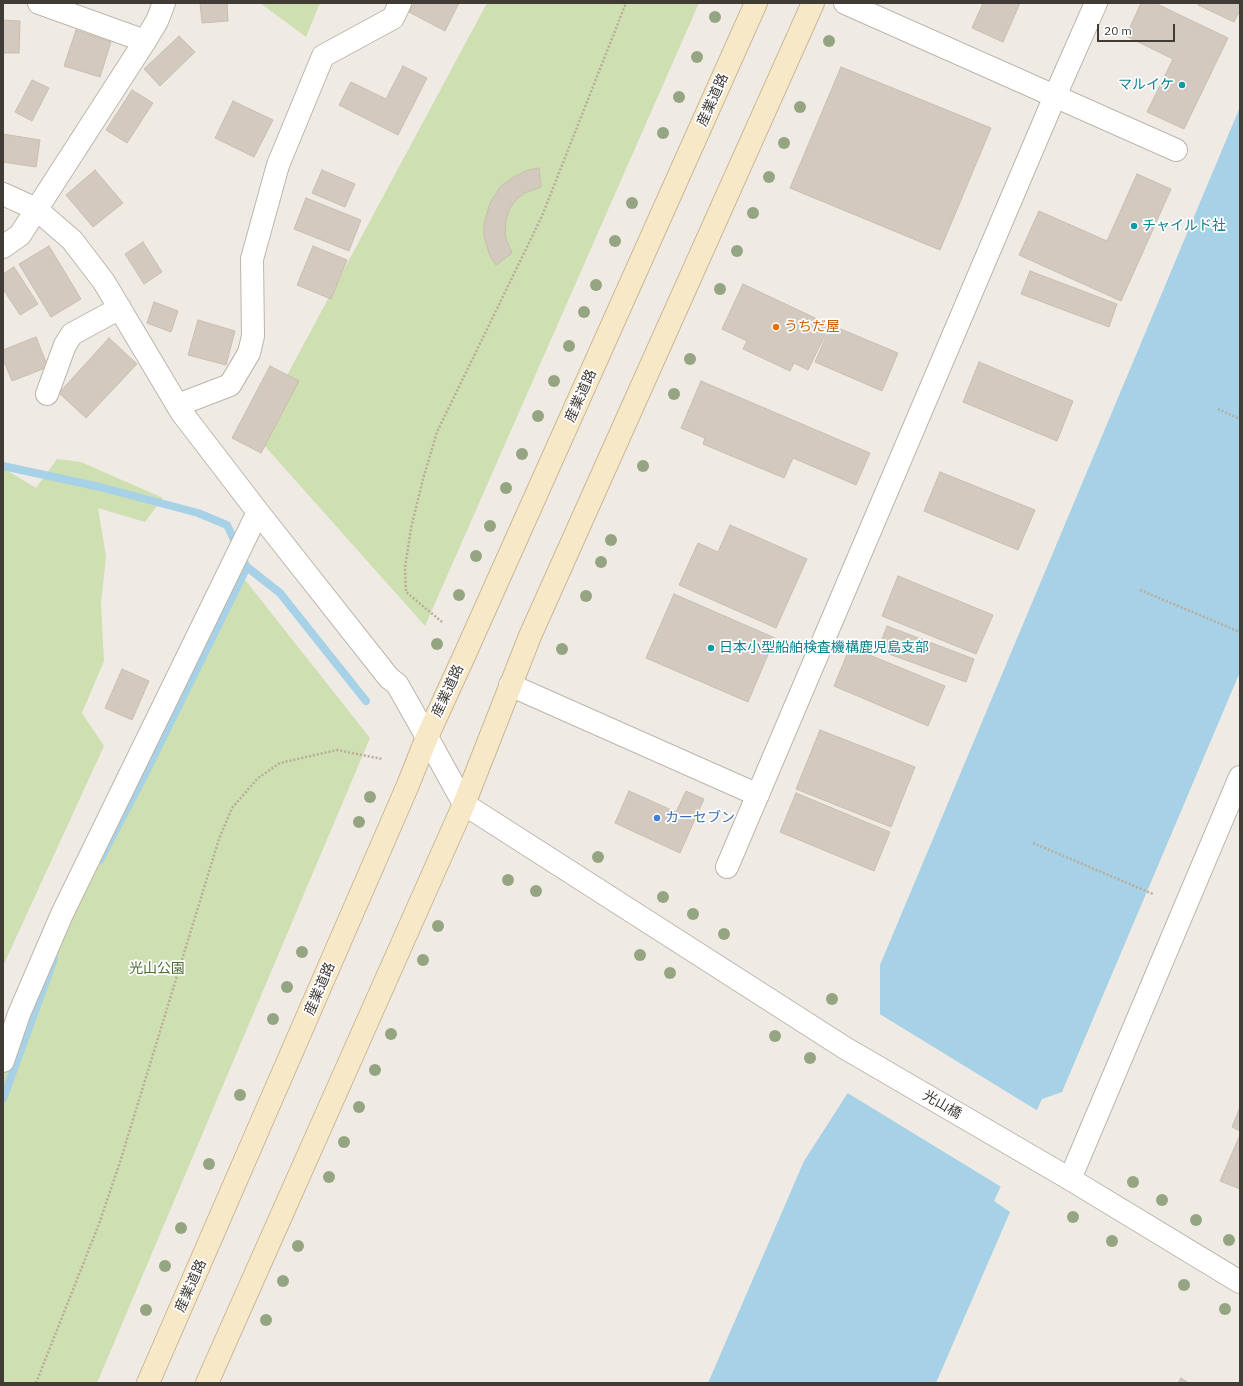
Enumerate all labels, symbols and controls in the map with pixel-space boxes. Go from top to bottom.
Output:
scale bar [1099,16,1177,42]
text: 20 m [1104,23,1132,38]
street label: 産業道路 [694,71,732,129]
place label: マルイケ [1118,77,1174,93]
marker: マルイケ [1177,80,1187,90]
place label: チャイルド社 [1142,218,1226,234]
marker: チャイルド社 [1129,221,1139,231]
place label: うちだ屋 [784,319,840,335]
marker: うちだ屋 [771,322,781,332]
street label: 産業道路 [562,367,600,425]
place label: 日本小型船舶検査機構鹿児島支部 [719,640,929,656]
marker: 日本小型船舶検査機構鹿児島支部 [706,643,716,653]
street label: 産業道路 [429,662,467,720]
place label: カーセブン [665,810,735,826]
marker: カーセブン [652,813,662,823]
street label: 産業道路 [301,960,339,1018]
park label: 光山公園 [129,961,185,977]
street label: 光山橋 [920,1087,964,1123]
street label: 産業道路 [172,1257,210,1315]

